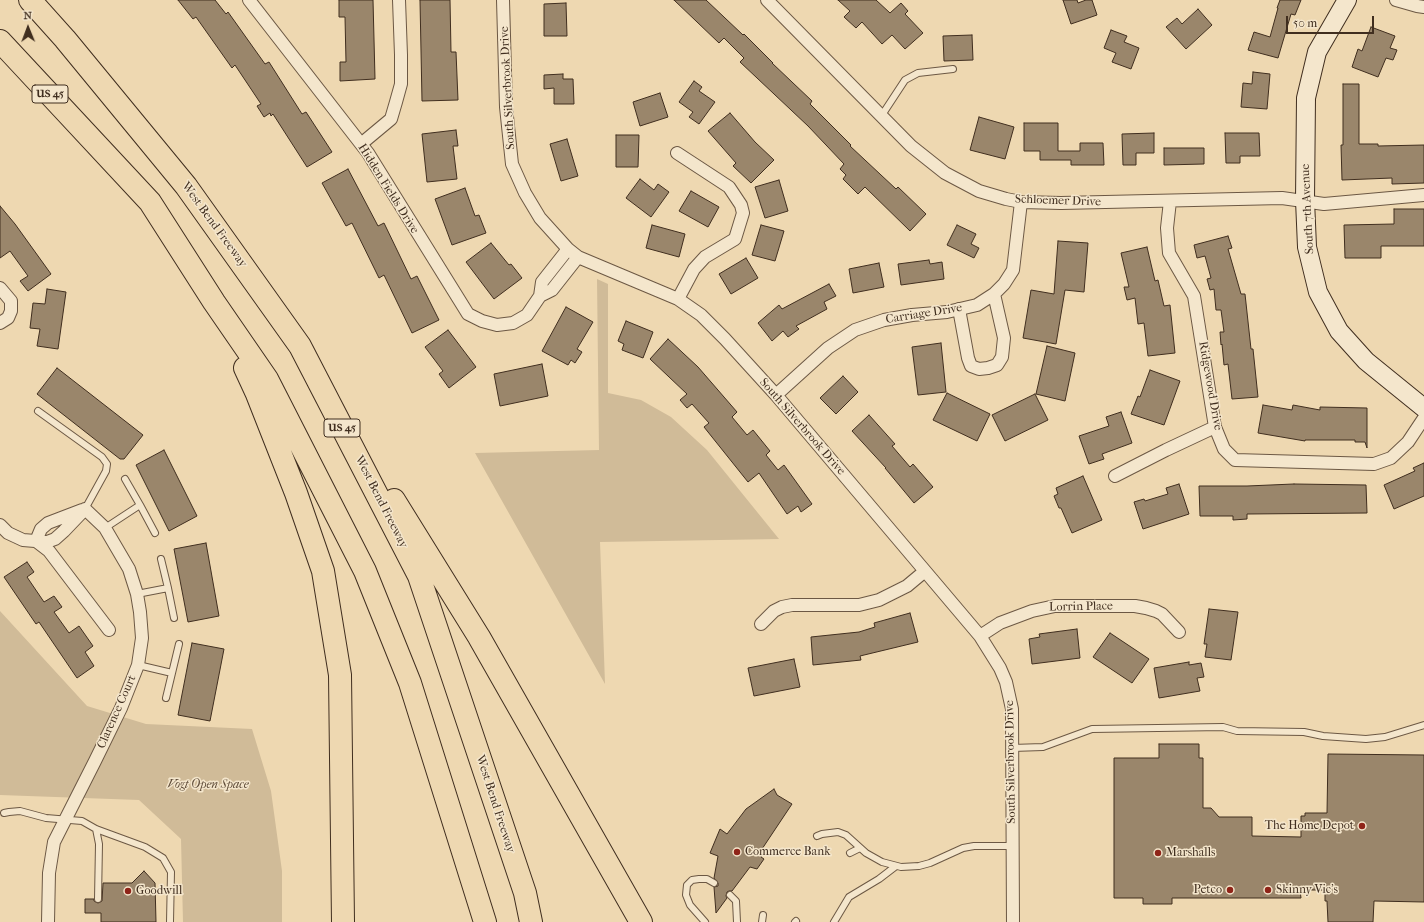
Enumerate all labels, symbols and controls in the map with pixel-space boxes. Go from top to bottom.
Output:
north arrow [8,8,48,48]
scale bar [1288,8,1376,34]
text: N [23,9,32,22]
text: 50 m [1293,16,1317,30]
street label: South Silverbrook Drive [498,26,518,150]
road number: US 45 [32,85,68,103]
street label: Hidden Fields Drive [355,141,421,237]
street label: South 7th Avenue [1298,163,1318,255]
street label: West Bend Freeway [178,180,250,270]
street label: Schloemer Drive [1015,192,1101,210]
street label: Carriage Drive [885,301,963,327]
street label: Ridgewood Drive [1195,340,1225,432]
street label: South Silverbrook Drive [756,376,848,478]
road number: US 45 [324,419,360,437]
street label: West Bend Freeway [351,453,411,551]
street label: Lorrin Place [1049,599,1113,615]
street label: Clarence Court [94,673,140,751]
street label: South Silverbrook Drive [1003,700,1019,824]
street label: West Bend Freeway [472,753,518,855]
park label: Vogt Open Space [167,778,249,792]
place label: The Home Depot [1265,819,1354,833]
marker: The Home Depot [1357,821,1367,831]
place label: Commerce Bank [745,845,830,859]
place label: Marshalls [1166,846,1215,860]
marker: Commerce Bank [732,847,742,857]
marker: Marshalls [1153,848,1163,858]
place label: Petco [1193,883,1222,897]
place label: Skinny Vic's [1276,883,1338,897]
place label: Goodwill [136,884,182,898]
marker: Petco [1225,885,1235,895]
marker: Skinny Vic's [1263,885,1273,895]
marker: Goodwill [123,886,133,896]

